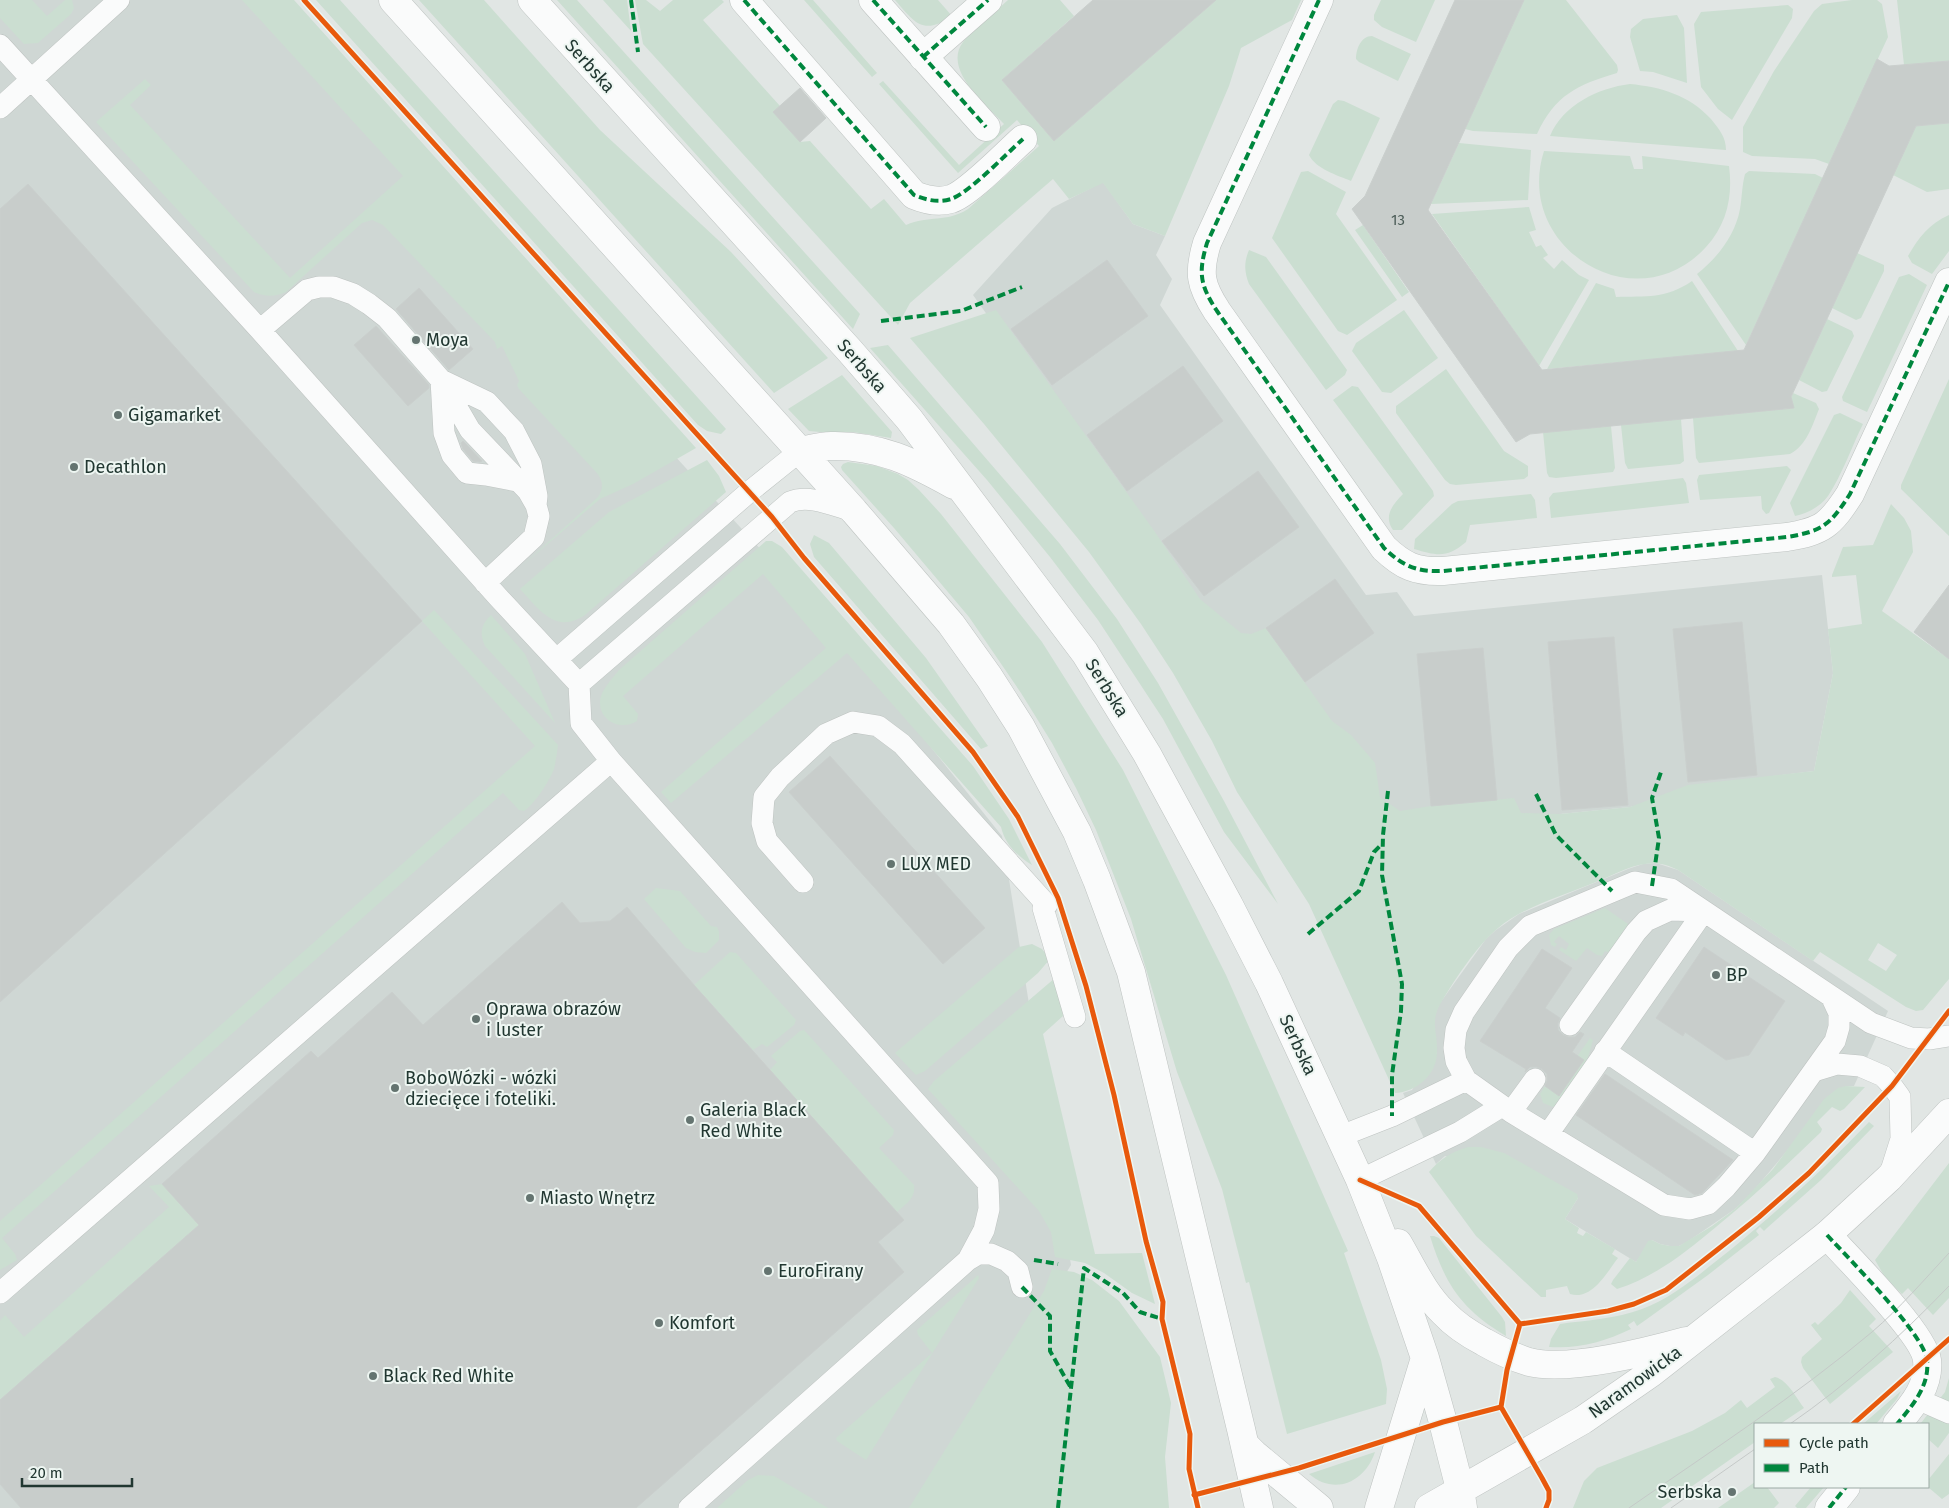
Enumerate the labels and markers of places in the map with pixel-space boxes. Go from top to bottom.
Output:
place label: Moya [426,329,469,351]
marker: Moya [410,334,422,346]
place label: Gigamarket [128,404,221,426]
marker: Gigamarket [112,409,124,421]
place label: Decathlon [84,456,167,478]
marker: Decathlon [68,461,80,473]
place label: LUX MED [901,853,971,875]
marker: LUX MED [885,858,897,870]
place label: BP [1726,964,1747,986]
marker: BP [1710,969,1722,981]
place label: Oprawa obrazów i luster [486,998,621,1041]
marker: Oprawa obrazów i luster [470,1013,482,1025]
place label: BoboWózki - wózki dziecięce i foteliki. [405,1067,557,1110]
marker: BoboWózki - wózki dziecięce i foteliki. [389,1082,401,1094]
place label: Galeria Black Red White [700,1099,807,1142]
marker: Galeria Black Red White [684,1114,696,1126]
place label: Miasto Wnętrz [540,1187,655,1209]
marker: Miasto Wnętrz [524,1192,536,1204]
place label: EuroFirany [778,1260,864,1282]
marker: EuroFirany [762,1265,774,1277]
place label: Komfort [669,1312,736,1334]
marker: Komfort [653,1317,665,1329]
place label: Black Red White [383,1365,514,1387]
marker: Black Red White [367,1370,379,1382]
place label: Serbska [1658,1481,1722,1503]
marker: Serbska [1726,1486,1738,1498]

